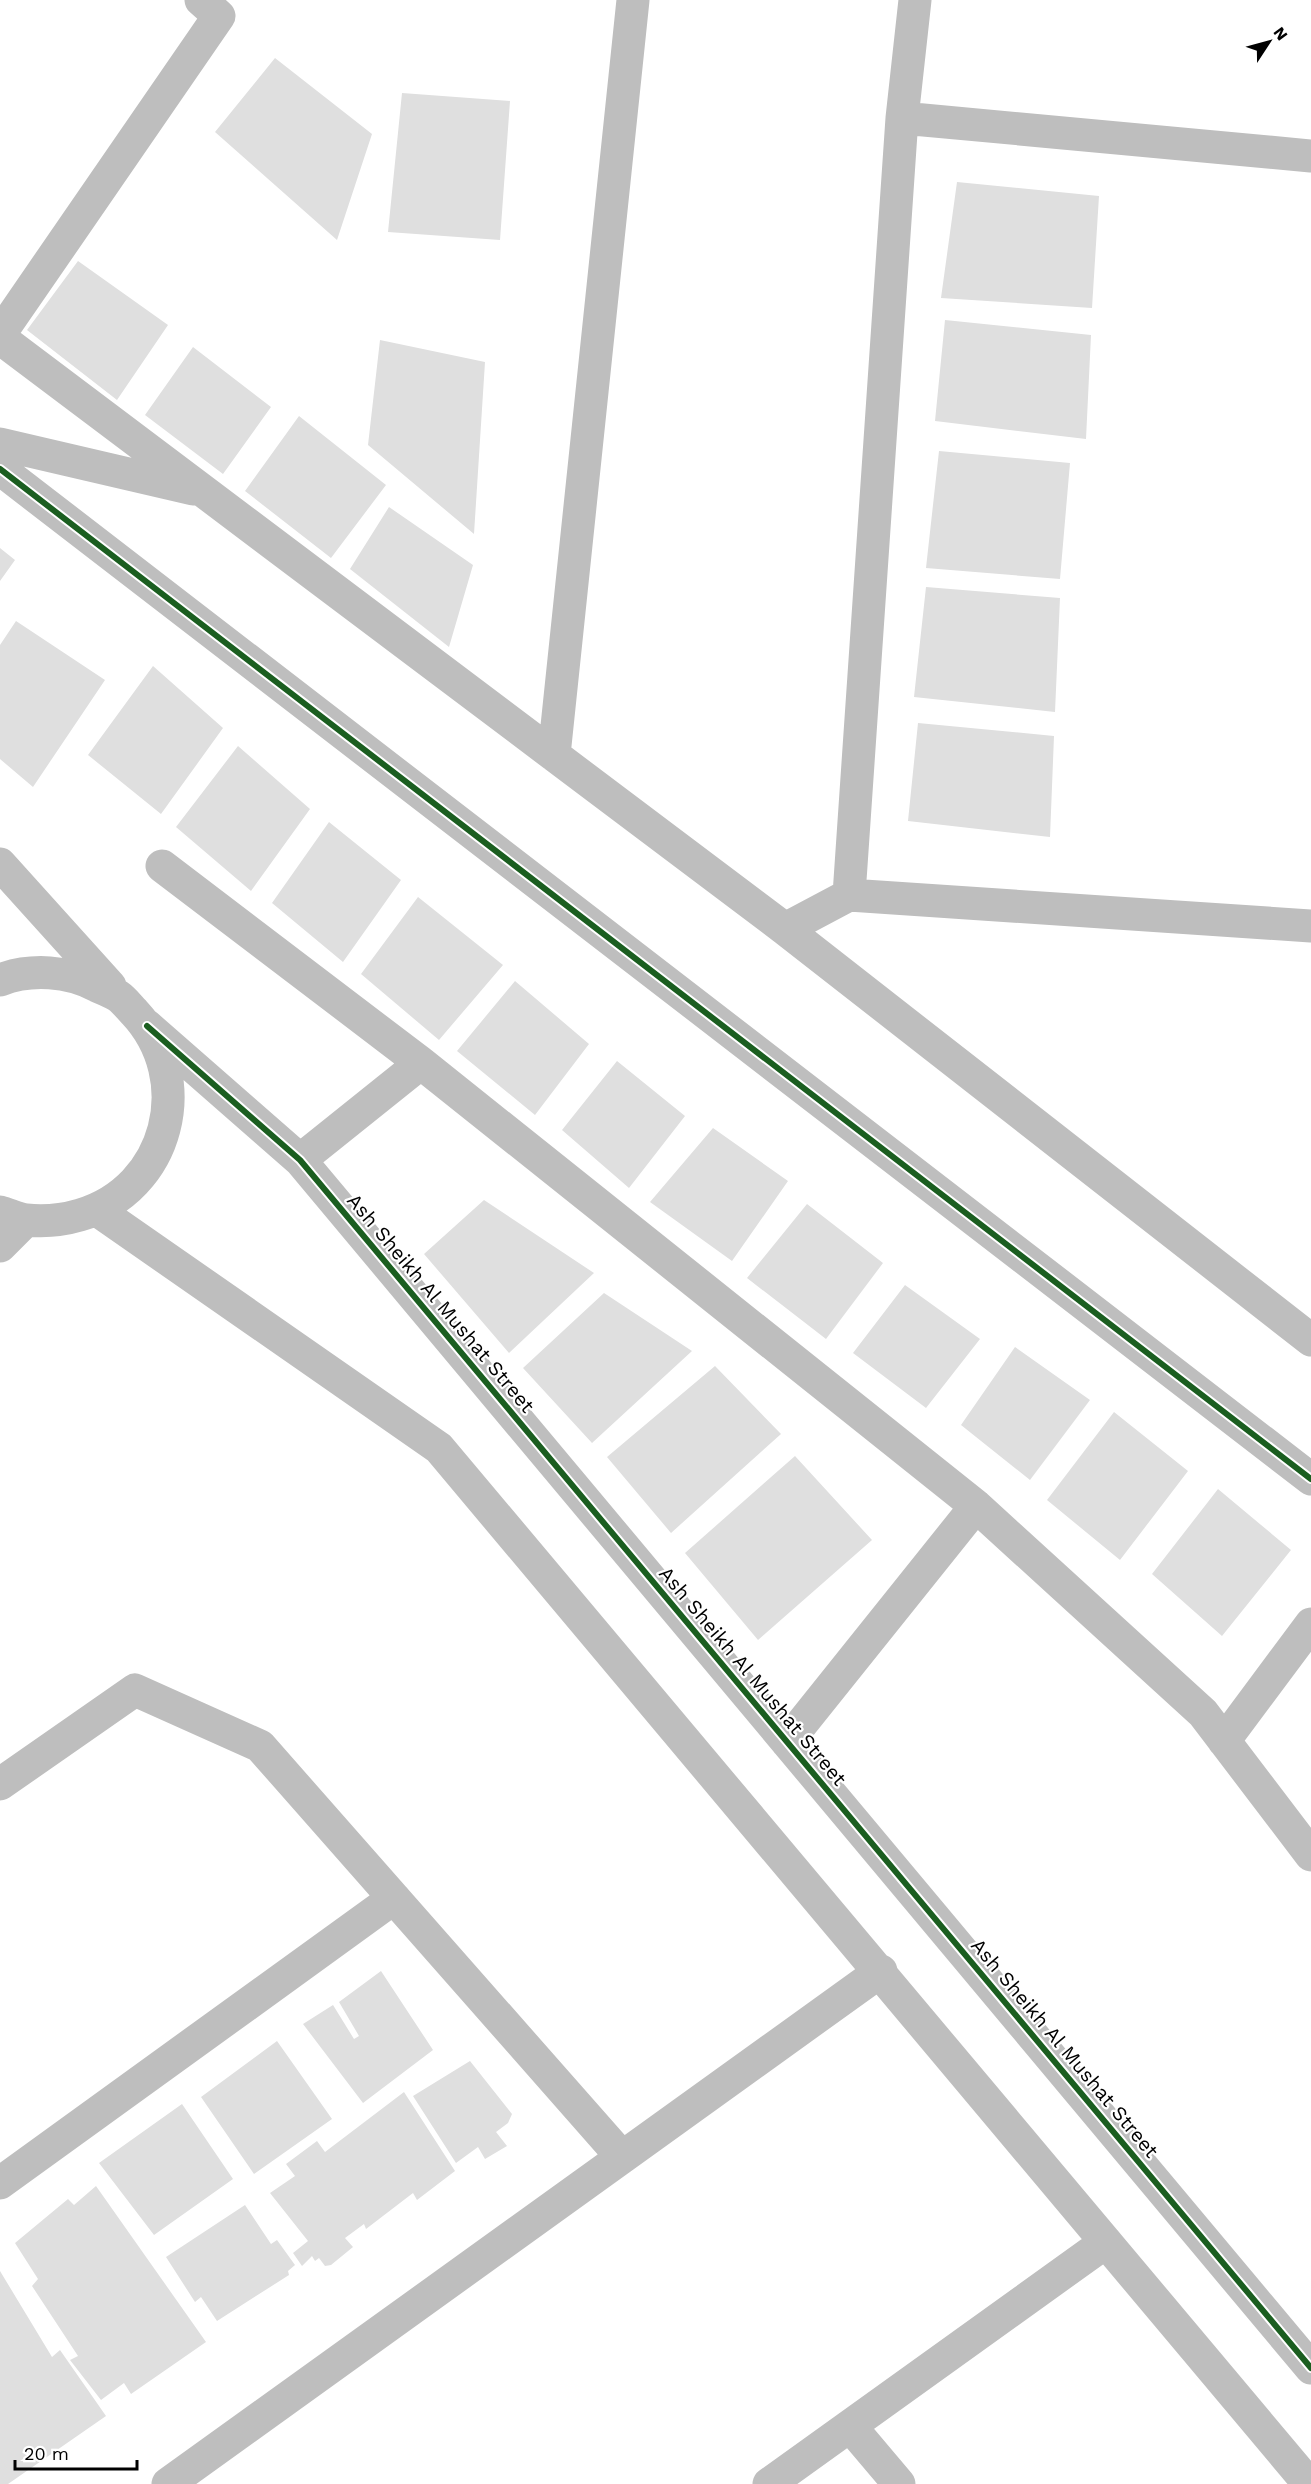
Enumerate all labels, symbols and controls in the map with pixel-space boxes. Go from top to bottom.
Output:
north arrow [1239,12,1299,72]
text: N [1270,23,1292,44]
street label: Ash Sheikh Al Mushat Street [342,1189,540,1418]
street label: Ash Sheikh Al Mushat Street [654,1562,852,1791]
street label: Ash Sheikh Al Mushat Street [966,1934,1164,2163]
scale bar [15,2433,136,2471]
text: 20 m [24,2443,69,2464]

